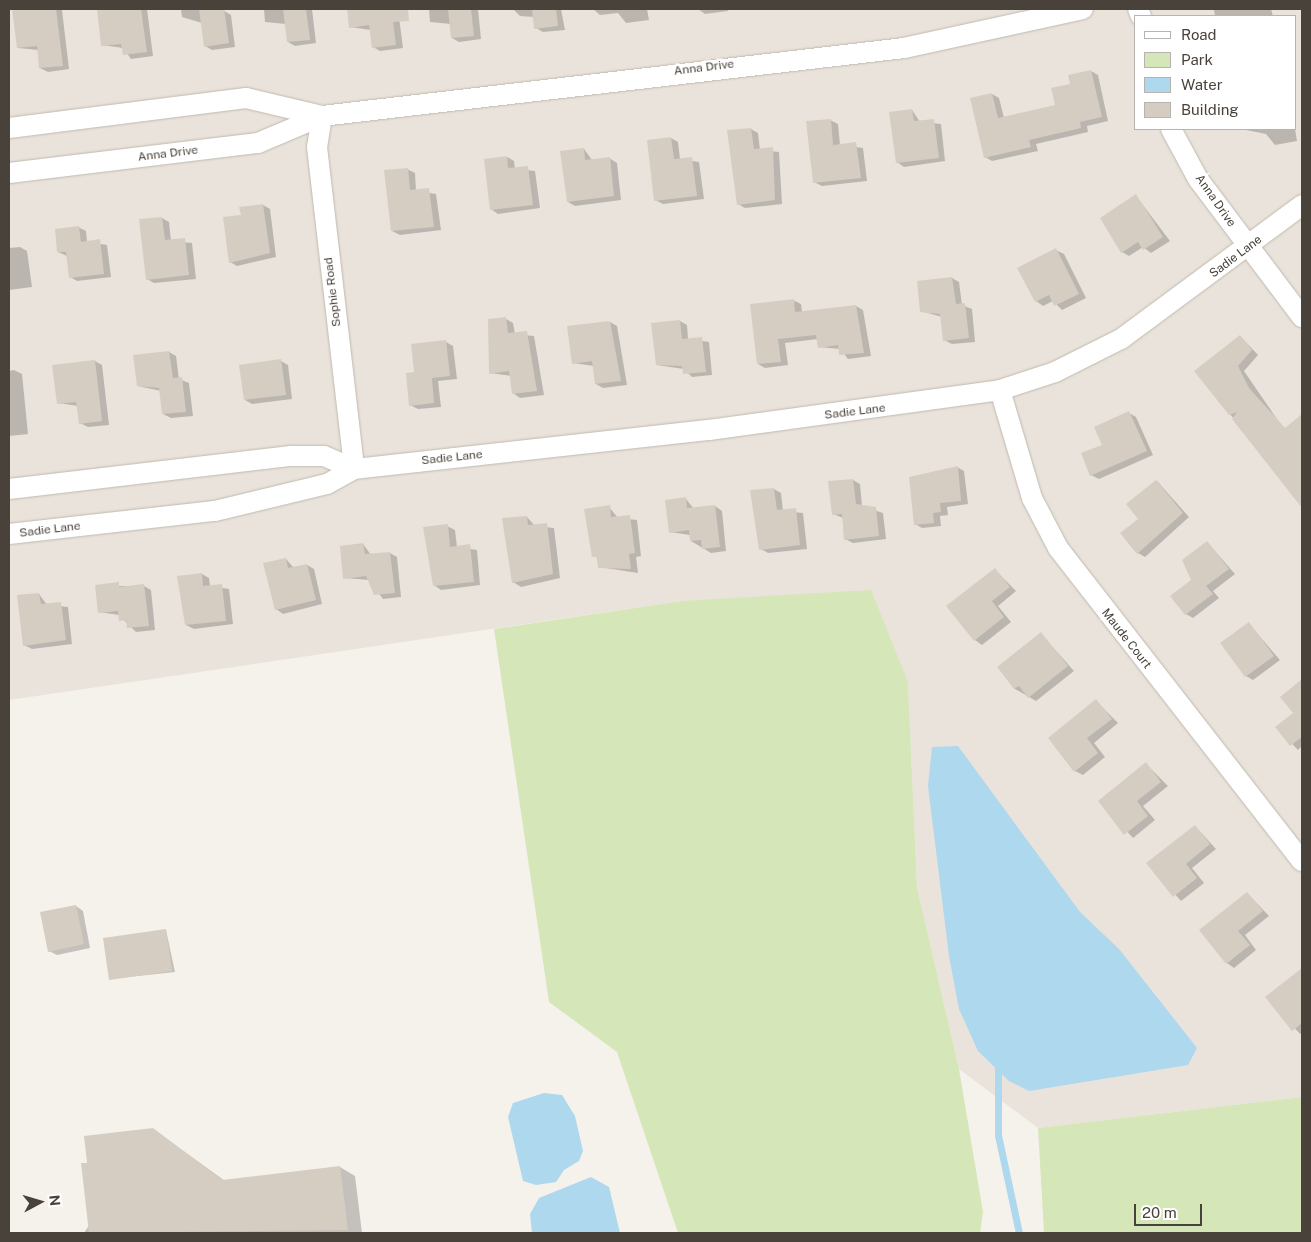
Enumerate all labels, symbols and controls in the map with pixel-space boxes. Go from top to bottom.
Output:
legend [1134,15,1296,130]
text: Road [1181,26,1217,43]
text: Park [1181,51,1213,68]
street label: Anna Drive [673,57,735,79]
text: Water [1181,76,1223,93]
text: Building [1181,101,1239,118]
street label: Anna Drive [137,143,199,165]
street label: Anna Drive [1192,172,1238,230]
street label: Sadie Lane [1207,233,1265,281]
street label: Sophie Road [322,256,344,328]
street label: Sadie Lane [824,401,886,423]
street label: Sadie Lane [421,448,483,468]
street label: Sadie Lane [19,519,81,541]
street label: Maude Court [1098,606,1154,672]
north arrow [15,1177,65,1227]
text: N [46,1194,63,1207]
scale bar [1136,1194,1204,1226]
text: 20 m [1142,1204,1177,1221]

